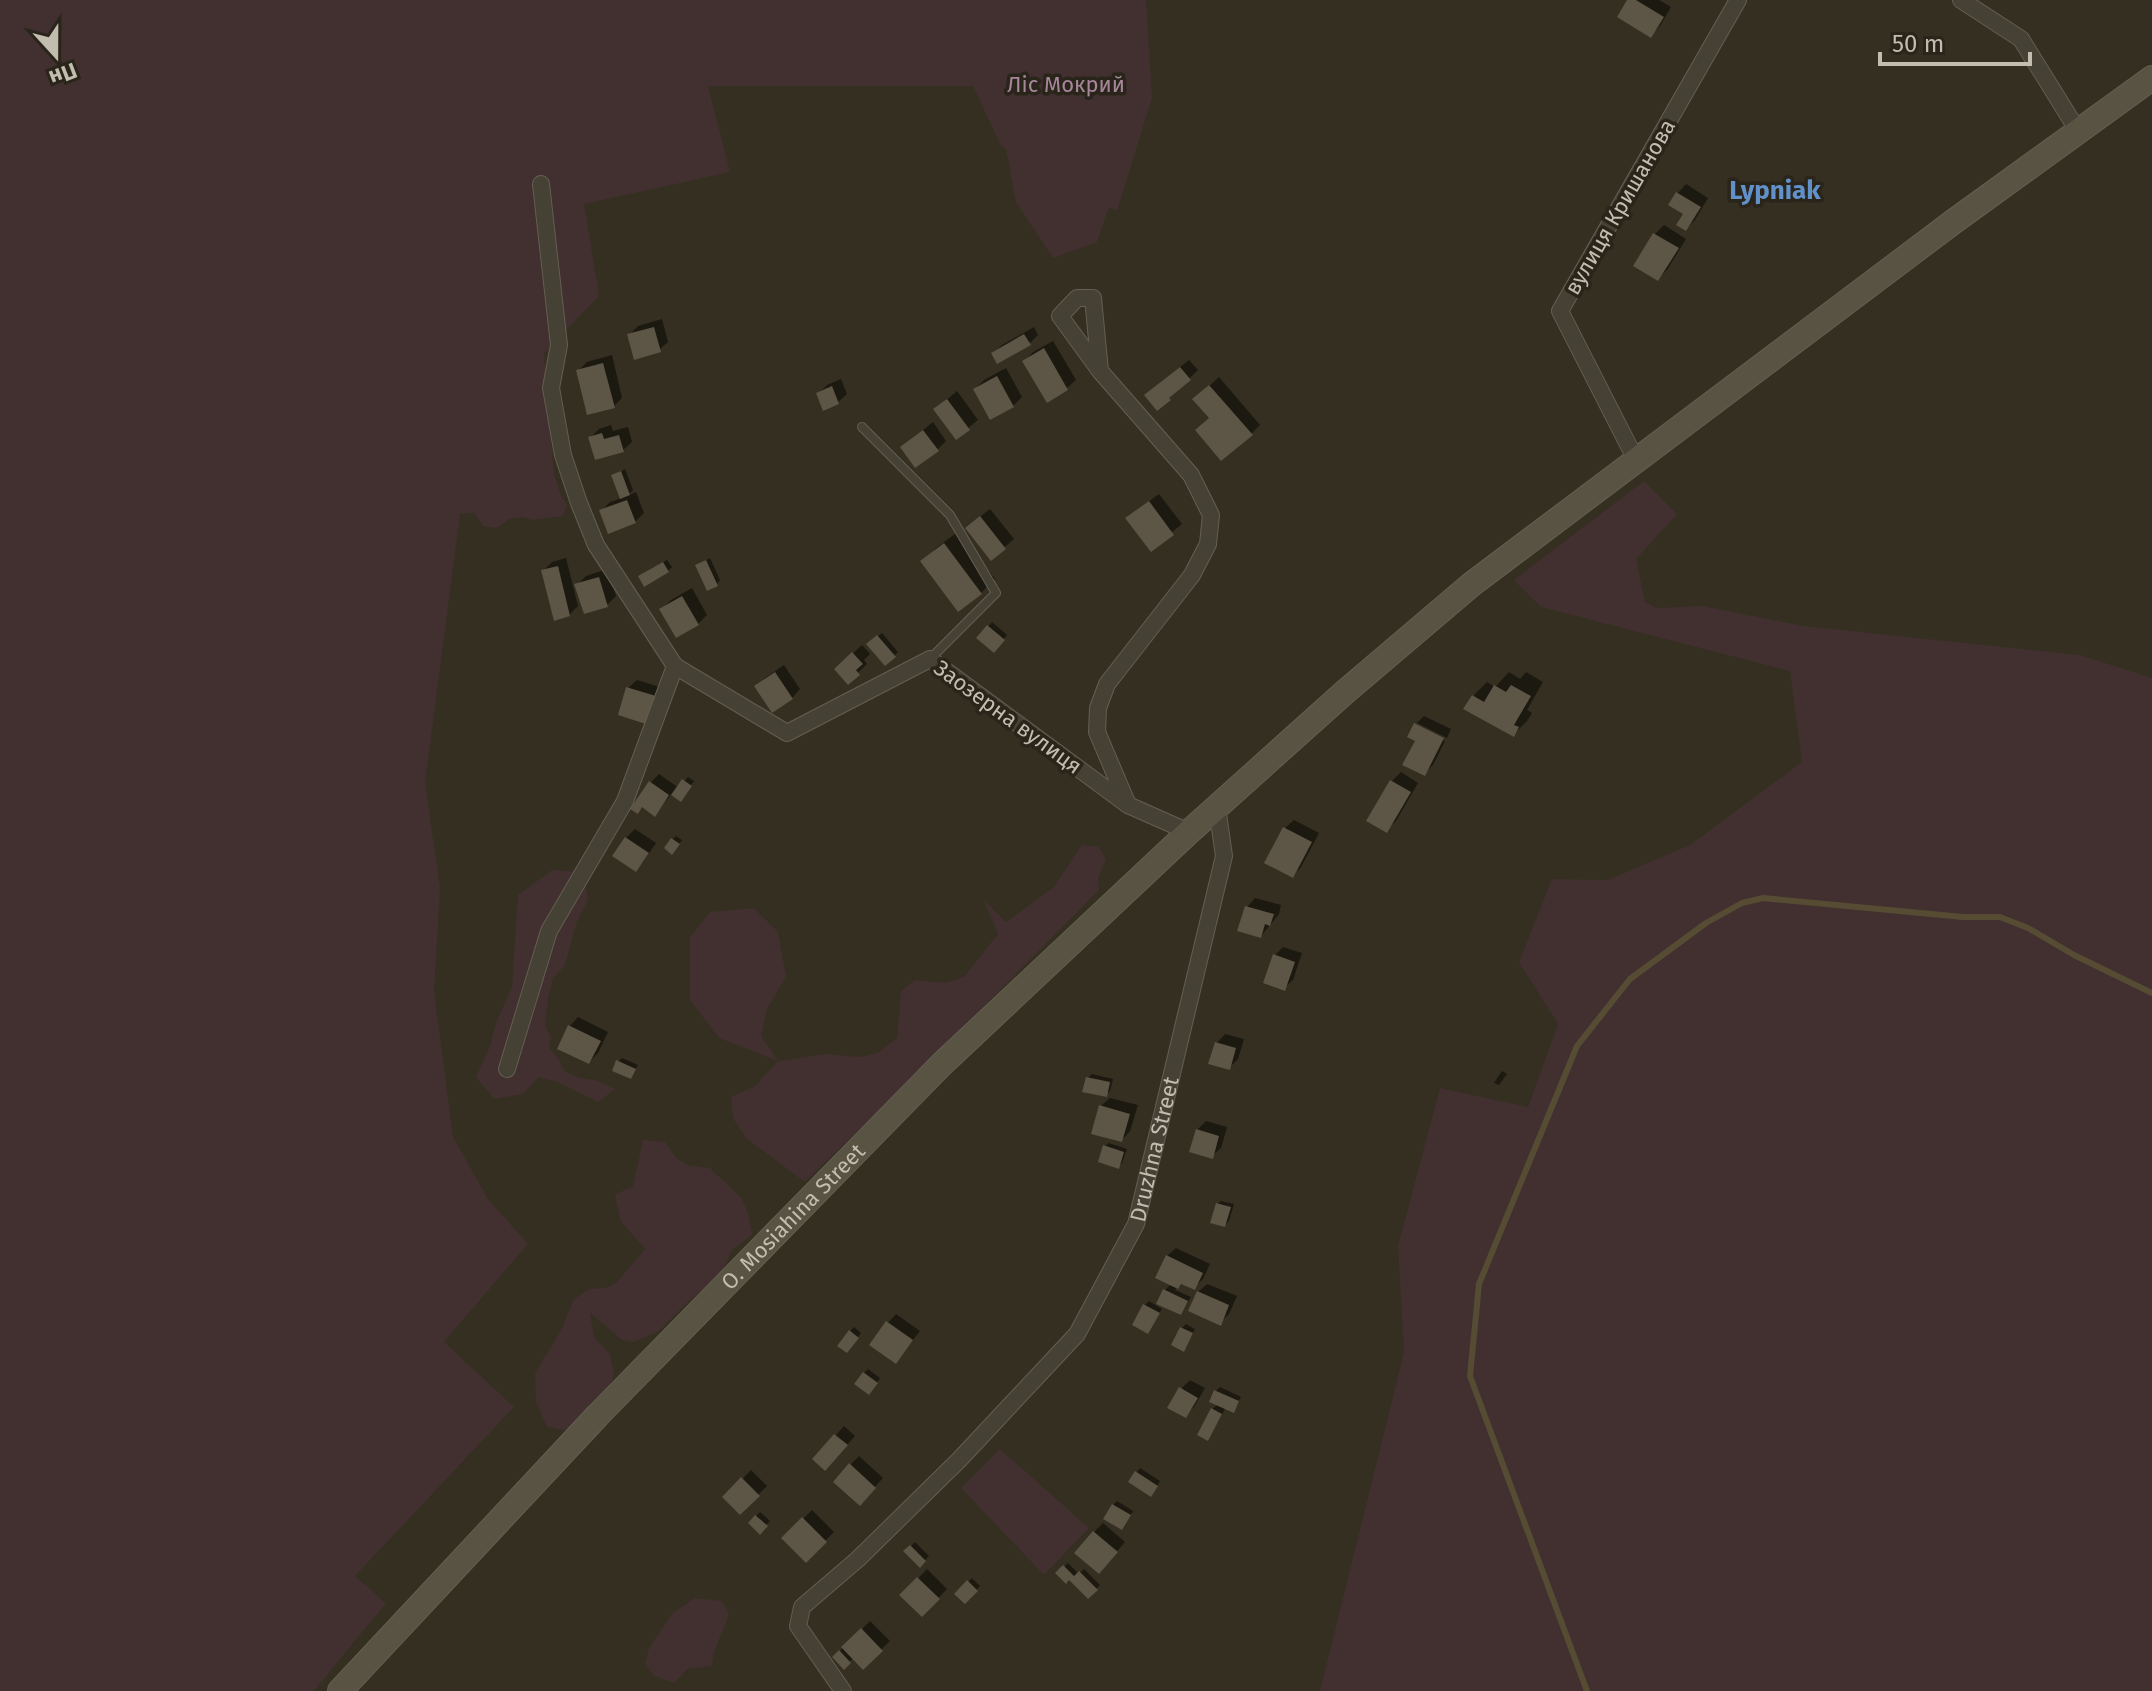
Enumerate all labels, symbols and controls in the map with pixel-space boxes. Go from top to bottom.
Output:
north arrow [16,16,96,96]
scale bar [1880,16,2030,66]
text: 50 m [1892,30,1944,58]
text: Пн [45,57,81,92]
park label: Ліс Мокрий [1007,71,1125,98]
street label: вулиця Кришанова [1559,114,1681,300]
district label: Lypniak [1729,175,1821,206]
street label: Заозерна вулиця [929,654,1087,780]
street label: Druzhna Street [1123,1074,1184,1225]
street label: O. Mosiahina Street [715,1138,870,1295]

